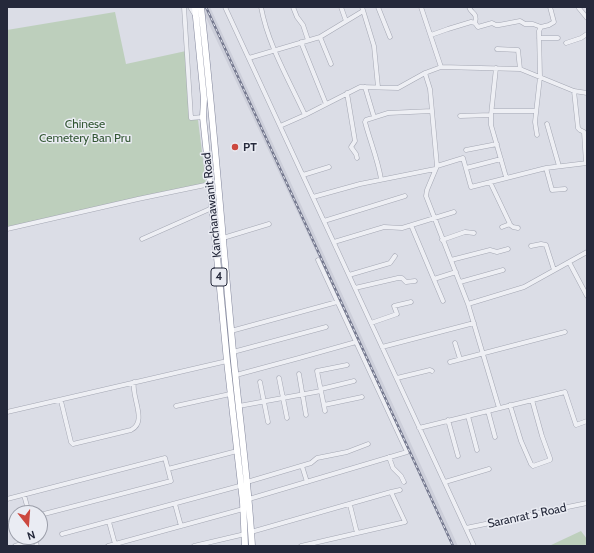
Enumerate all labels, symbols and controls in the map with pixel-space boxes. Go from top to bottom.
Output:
park label: Chinese Cemetery Ban Pru [39,117,131,145]
place label: PT [243,140,257,154]
marker: PT [230,142,240,152]
street label: Kanchanawanit Road [199,152,225,258]
road number: 4 [211,268,227,286]
street label: Saranrat 5 Road [486,501,568,531]
north arrow [8,505,48,545]
text: N [25,528,37,543]

